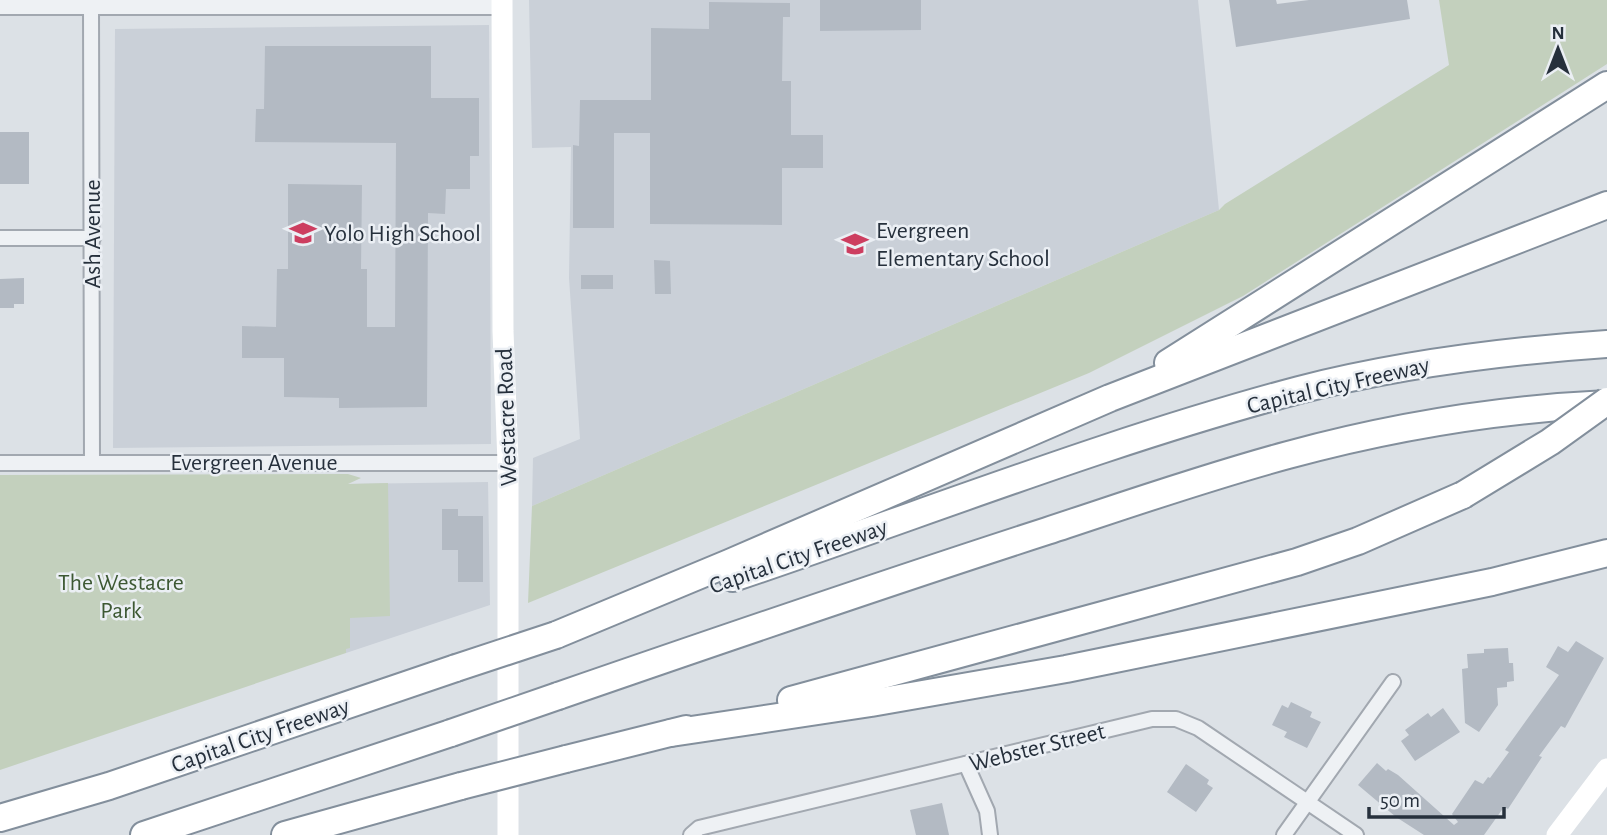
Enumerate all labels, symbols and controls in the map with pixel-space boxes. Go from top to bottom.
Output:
north arrow [1523,14,1593,84]
text: N [1551,24,1565,43]
street label: Ash Avenue [81,179,105,289]
school or university icon: Yolo High School [288,218,318,248]
place label: Evergreen Elementary School [876,219,1050,271]
place label: Yolo High School [324,222,481,246]
school or university icon: Evergreen Elementary School [840,229,870,259]
street label: Westacre Road [493,347,521,487]
street label: Capital City Freeway [1245,353,1432,419]
street label: Evergreen Avenue [170,451,338,475]
street label: Capital City Freeway [706,515,890,599]
park label: The Westacre Park [58,571,184,623]
street label: Capital City Freeway [168,694,352,778]
street label: Webster Street [967,719,1108,776]
scale bar [1369,776,1504,820]
text: 50 m [1380,790,1420,811]

